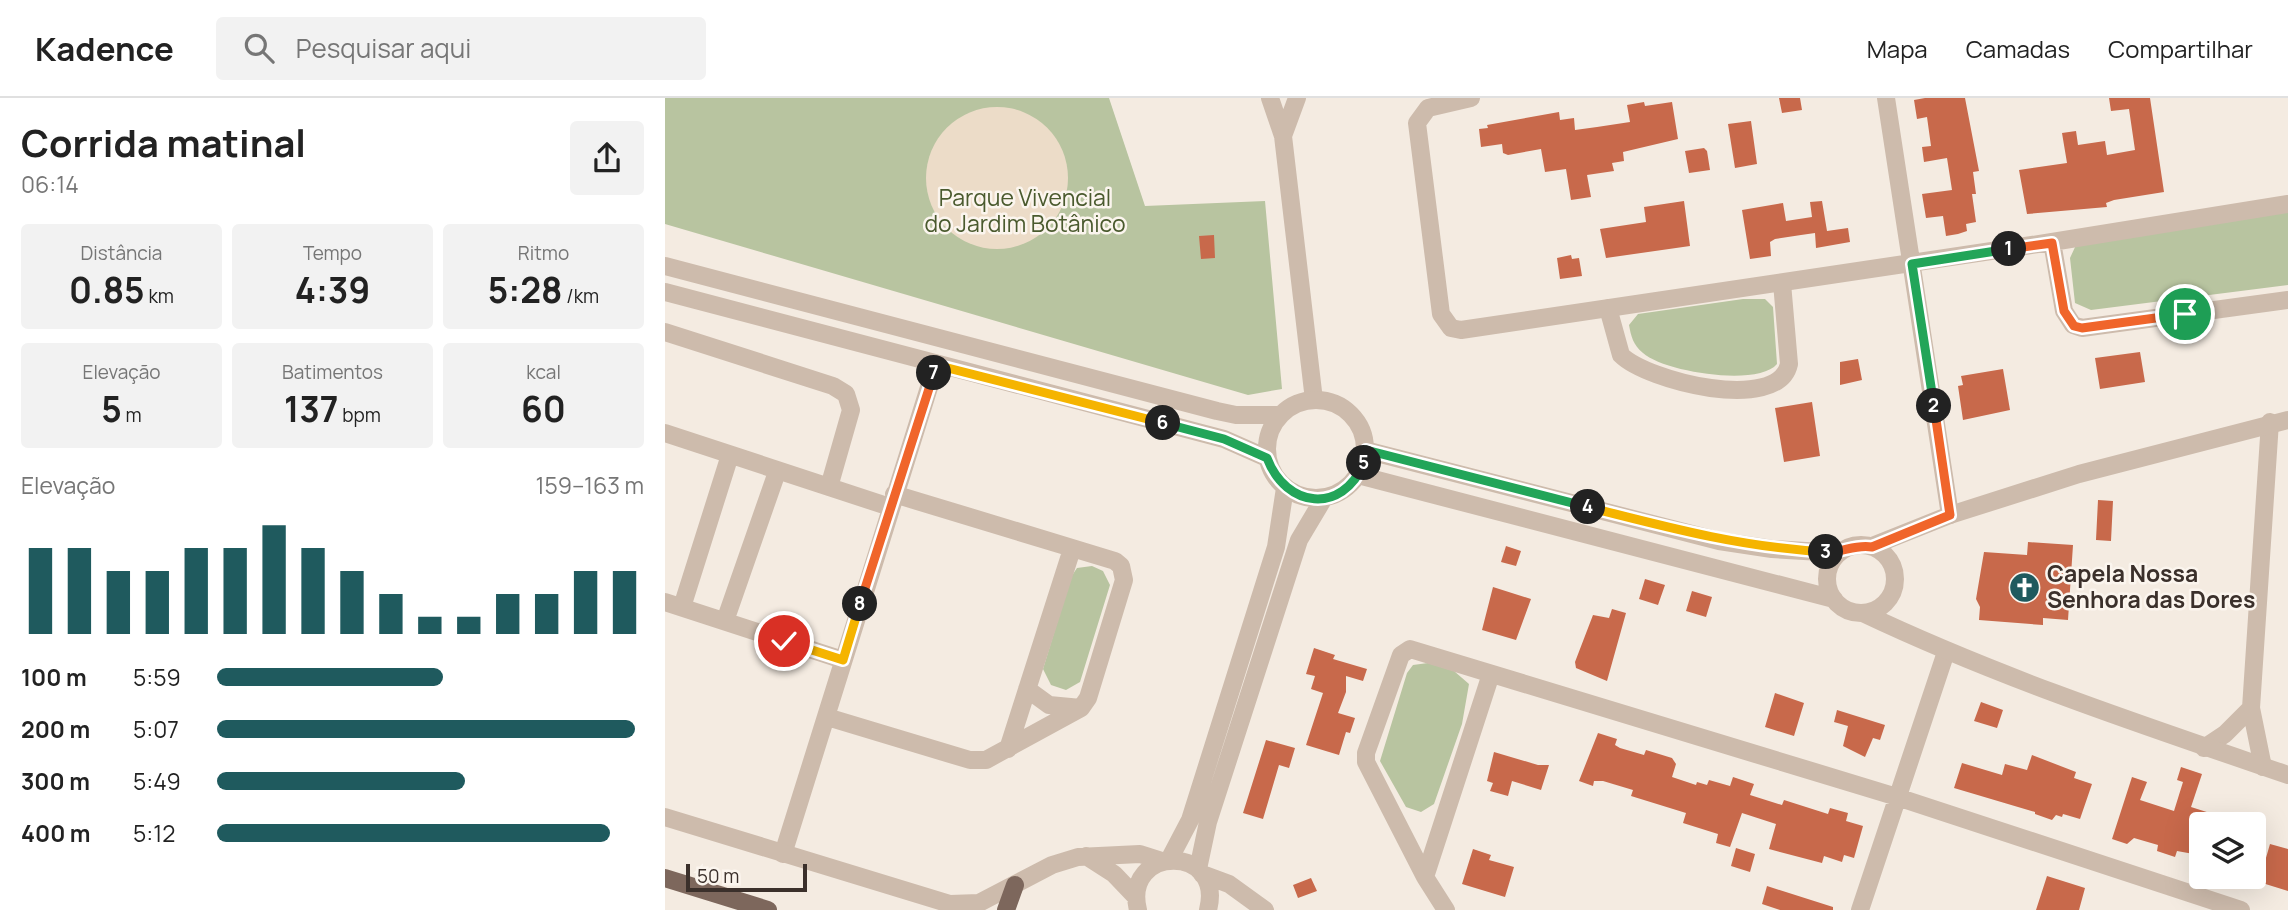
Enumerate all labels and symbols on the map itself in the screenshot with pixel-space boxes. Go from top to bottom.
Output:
park label: Parque Vivencial do Jardim Botânico [924,181,1126,239]
pin: 1 [1991,232,2027,266]
pin [2155,284,2215,344]
pin: 7 [917,356,951,390]
pin: 2 [1917,388,1951,424]
pin: 6 [1145,406,1181,440]
pin: 5 [1347,446,1381,480]
pin: 4 [1571,490,1605,524]
pin: 3 [1809,534,1843,570]
place label: Capela Nossa Senhora das Dores [2047,557,2255,615]
church icon: Capela Nossa Senhora das Dores [2007,570,2041,604]
pin: 8 [843,587,877,622]
pin [754,611,814,671]
scale bar [686,861,807,893]

